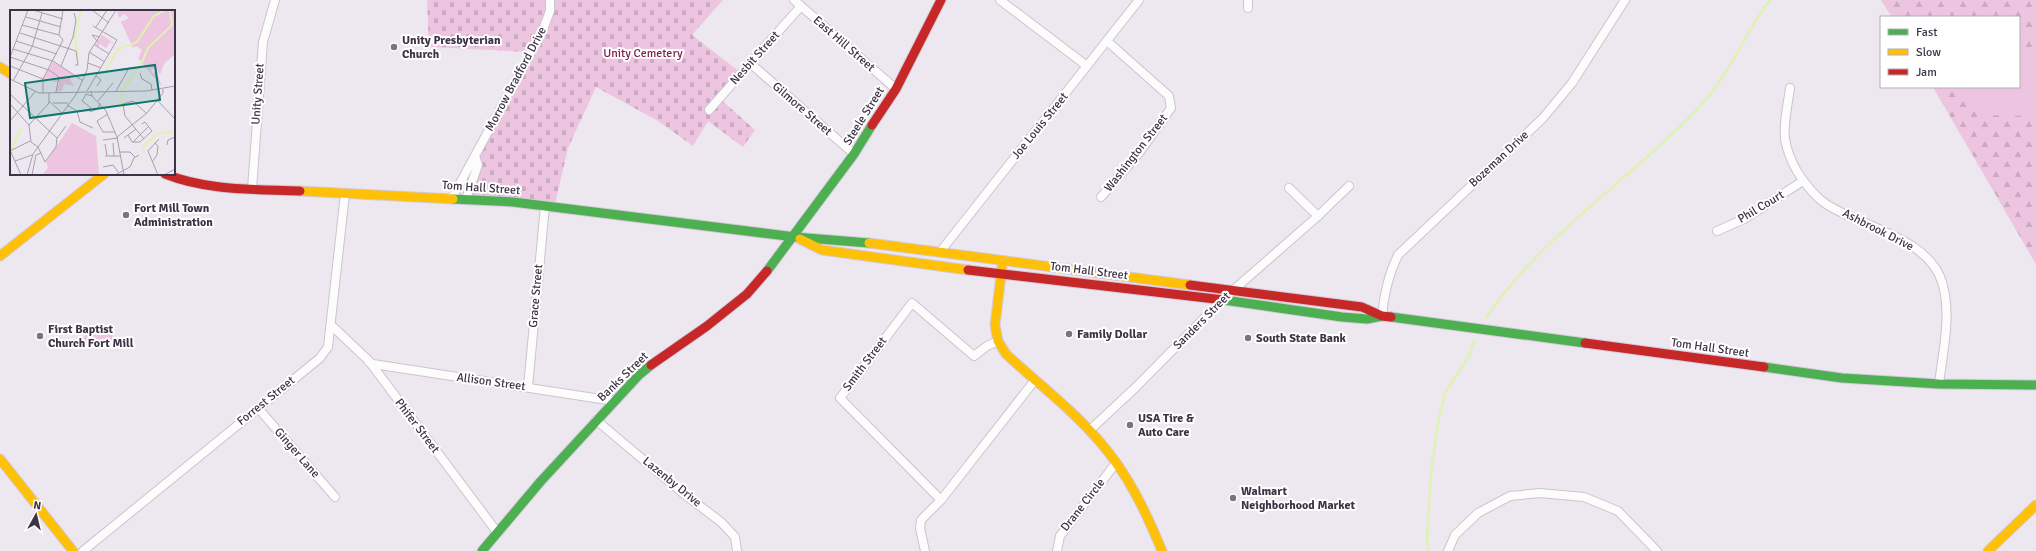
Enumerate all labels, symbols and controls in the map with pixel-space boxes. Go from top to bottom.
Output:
inset map [10,10,175,175]
street label: East Hill Street [810,13,878,75]
legend [1880,16,2020,88]
street label: Morrow Bradford Drive [482,24,550,134]
text: Fast [1916,25,1937,40]
street label: Nesbit Street [727,28,783,88]
place label: Unity Presbyterian Church [402,33,501,62]
marker: Unity Presbyterian Church [389,42,399,52]
text: Slow [1916,45,1941,60]
park label: Unity Cemetery [603,46,683,61]
street label: Unity Street [248,63,268,125]
text: Jam [1916,65,1937,80]
street label: Gilmore Street [769,79,835,139]
street label: Steele Street [840,84,888,148]
street label: Joe Louis Street [1009,90,1071,162]
street label: Washington Street [1101,111,1171,195]
street label: Bozeman Drive [1466,128,1532,190]
street label: Tom Hall Street [441,178,521,198]
street label: Phil Court [1735,187,1787,227]
place label: Fort Mill Town Administration [134,201,213,230]
street label: Ashbrook Drive [1840,206,1916,254]
marker: Fort Mill Town Administration [121,210,131,220]
street label: Tom Hall Street [1049,259,1129,283]
street label: Grace Street [526,264,546,328]
street label: Sanders Street [1170,289,1234,353]
place label: First Baptist Church Fort Mill [48,322,134,351]
place label: Family Dollar [1077,327,1147,342]
marker: Family Dollar [1064,329,1074,339]
marker: First Baptist Church Fort Mill [35,331,45,341]
place label: South State Bank [1256,331,1347,346]
marker: South State Bank [1243,333,1253,343]
street label: Smith Street [840,334,890,394]
street label: Tom Hall Street [1670,335,1750,361]
street label: Banks Street [594,349,652,405]
street label: Allison Street [456,370,526,394]
street label: Forrest Street [234,373,298,429]
street label: Phifer Street [392,396,442,456]
place label: USA Tire & Auto Care [1138,411,1194,440]
marker: USA Tire & Auto Care [1125,420,1135,430]
street label: Ginger Lane [271,425,323,481]
street label: Lazenby Drive [640,454,704,510]
street label: Drane Circle [1058,476,1108,534]
place label: Walmart Neighborhood Market [1241,484,1355,513]
marker: Walmart Neighborhood Market [1228,493,1238,503]
north arrow [16,495,56,535]
text: N [33,499,42,513]

